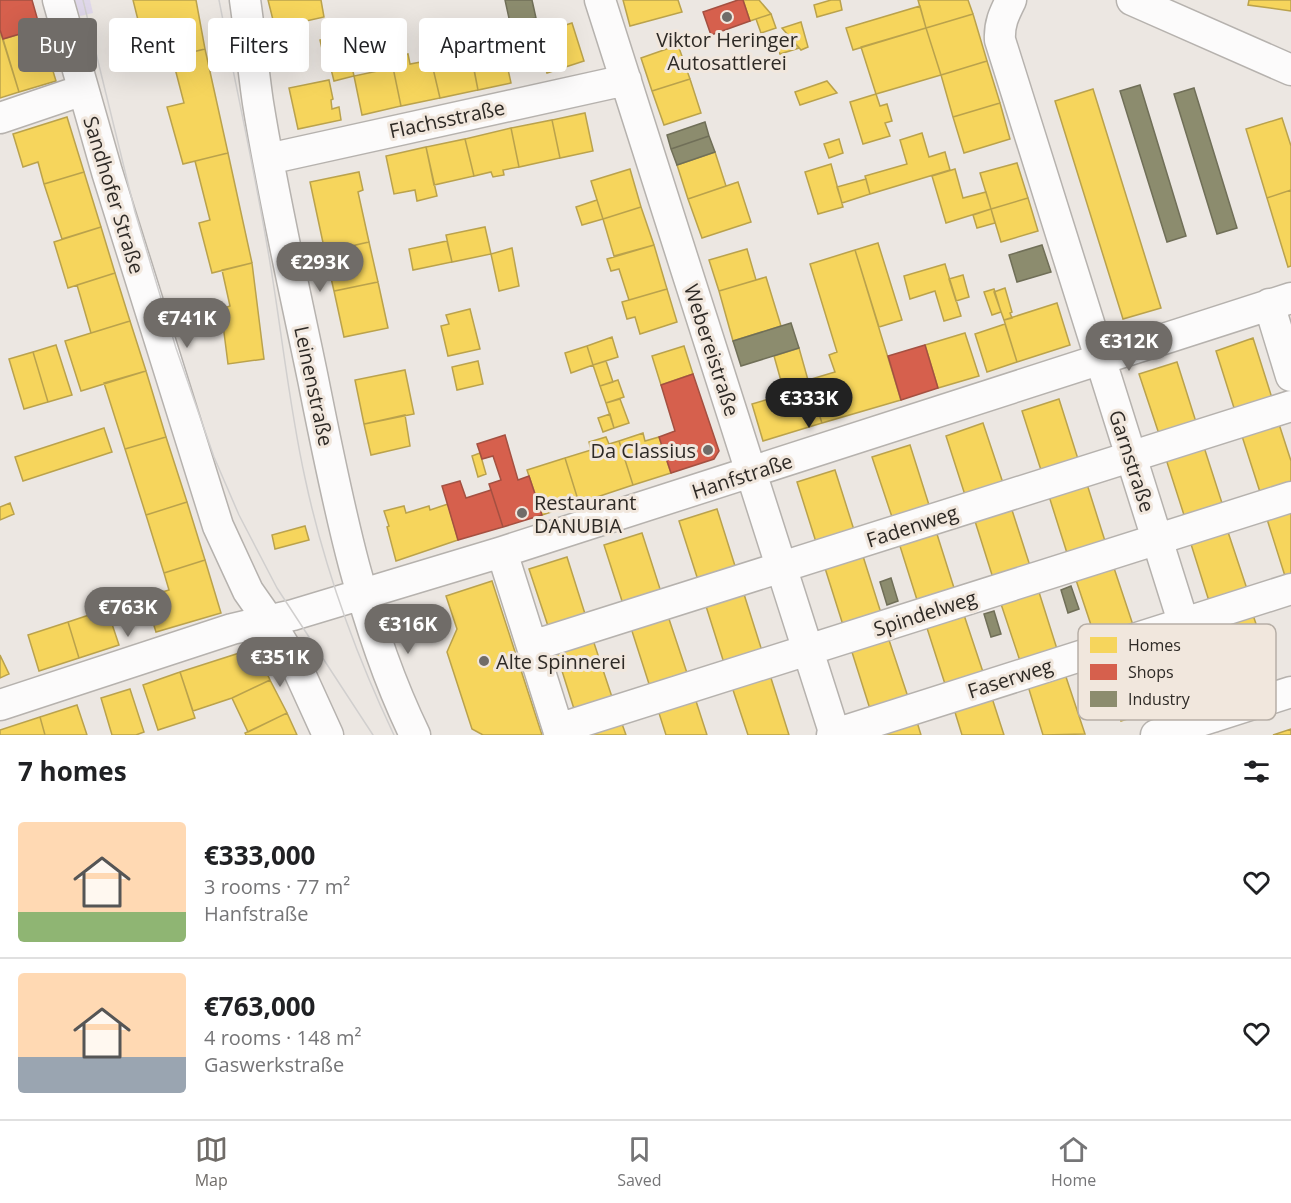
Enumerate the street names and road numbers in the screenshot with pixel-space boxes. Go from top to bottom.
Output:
street label: Flachsstraße [387,94,507,144]
street label: Sandhofer Straße [77,113,151,277]
street label: Webereistraße [678,281,746,419]
street label: Leinenstraße [288,323,340,449]
street label: Garnstraße [1103,407,1161,515]
street label: Hanfstraße [688,447,796,505]
street label: Fadenweg [863,498,961,553]
street label: Spindelweg [870,584,980,642]
street label: Faserweg [964,652,1056,704]

